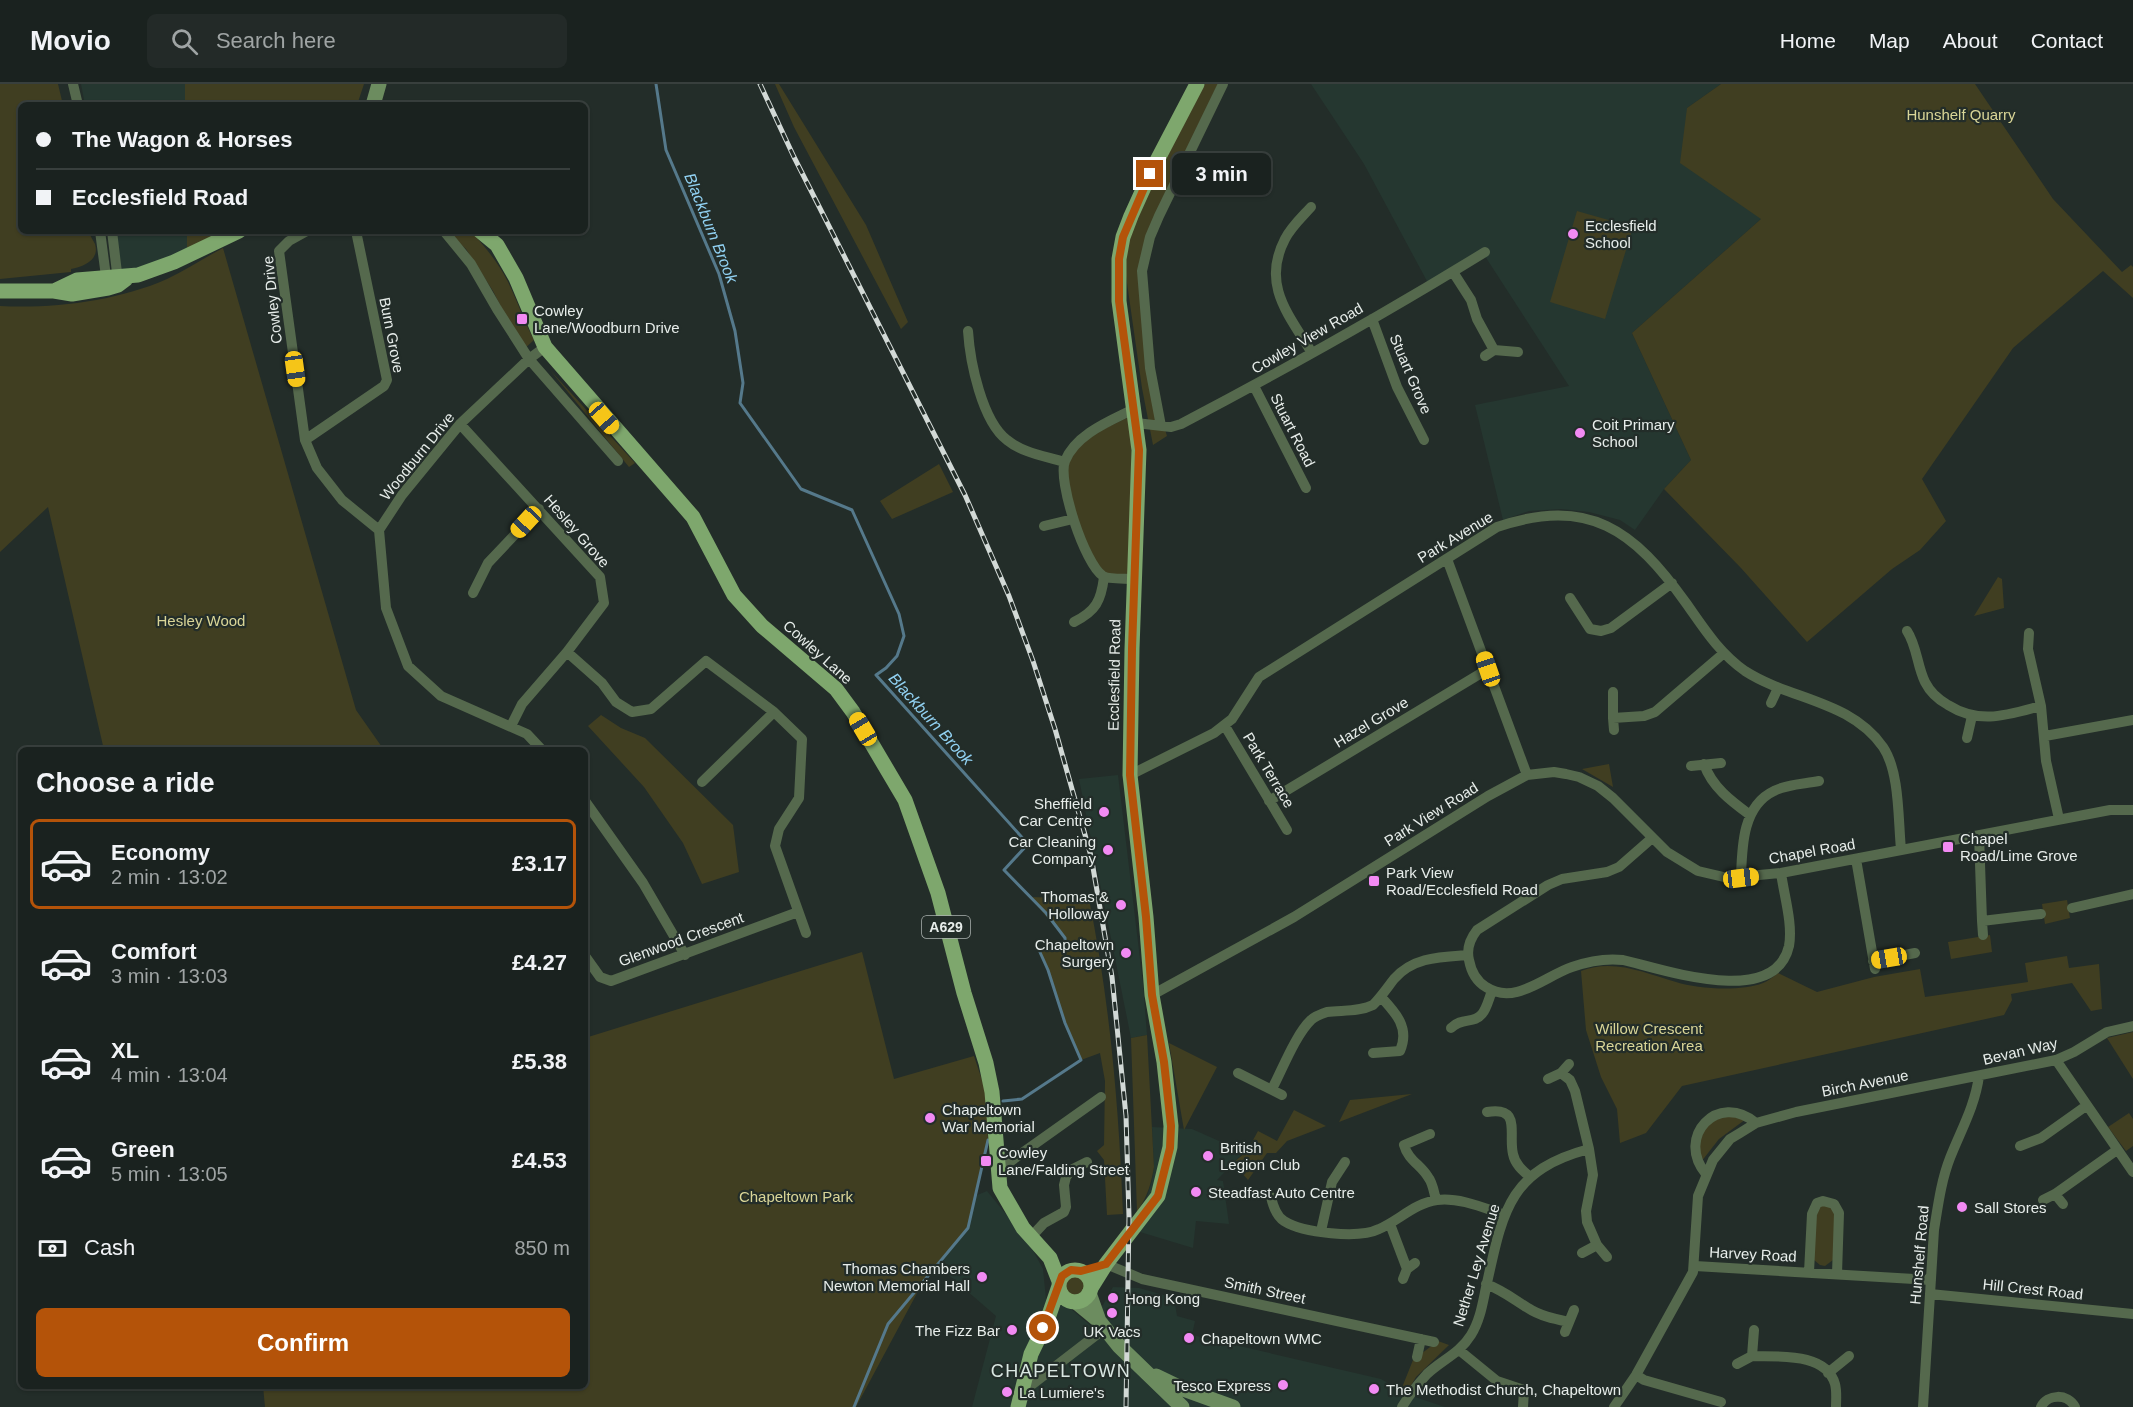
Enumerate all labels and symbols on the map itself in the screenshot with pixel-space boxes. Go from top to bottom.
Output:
park label: Hunshelf Quarry [1906,106,2016,123]
callout: 3 min [1171,153,1270,195]
route end [1136,160,1163,187]
water label: Blackburn Brook [681,170,741,287]
place label: Ecclesfield School [1585,217,1657,251]
marker: Ecclesfield School [1566,227,1580,241]
street label: Cowley Drive [259,255,285,345]
street label: Burn Grove [376,296,408,374]
street label: Cowley View Road [1248,299,1366,377]
place label: Cowley Lane/Woodburn Drive [534,302,680,336]
marker: Cowley Lane/Woodburn Drive [515,312,529,326]
street label: Stuart Grove [1387,332,1435,416]
car [284,350,306,388]
street label: Stuart Road [1267,390,1319,470]
car [585,399,623,437]
street label: Woodburn Drive [376,409,458,503]
place label: Coit Primary School [1592,416,1675,450]
marker: Coit Primary School [1573,426,1587,440]
street label: Hesley Grove [541,491,613,571]
car [507,503,545,541]
street label: Park Avenue [1414,508,1496,566]
park label: Hesley Wood [157,612,245,629]
street label: Cowley Lane [780,617,856,687]
street label: Ecclesfield Road [1105,619,1123,731]
car [1474,649,1502,689]
water label: Blackburn Brook [885,670,977,769]
street label: Hazel Grove [1331,693,1411,751]
car [846,709,880,749]
street label: Park Terrace [1240,729,1298,811]
street label: Park View Road [1381,778,1481,850]
place label: Sheffield Car Centre [1019,795,1092,829]
marker: Sheffield Car Centre [1097,805,1111,819]
place label: Chapel Road/Lime Grove [1960,830,2078,864]
place label: Car Cleaning Company [1008,833,1096,867]
street label: Chapel Road [1767,835,1857,867]
marker: Chapel Road/Lime Grove [1941,840,1955,854]
marker: Car Cleaning Company [1101,843,1115,857]
place label: Park View Road/Ecclesfield Road [1386,864,1538,898]
car [1722,867,1760,889]
marker: Park View Road/Ecclesfield Road [1367,874,1381,888]
place label: Thomas & Holloway [1041,888,1109,922]
marker: Thomas & Holloway [1114,898,1128,912]
street label: Glenwood Crescent [616,908,747,970]
road number: A629 [922,916,970,938]
place label: Chapeltown Surgery [1035,936,1114,970]
marker: Chapeltown Surgery [1119,946,1133,960]
car [1870,946,1908,970]
park label: Willow Crescent Recreation Area [1595,1020,1704,1054]
street label: Bevan Way [1981,1034,2059,1068]
street label: Birch Avenue [1820,1066,1910,1100]
place label: Chapeltown War Memorial [942,1101,1035,1135]
marker: Chapeltown War Memorial [923,1111,937,1125]
place label: British Legion Club [1220,1139,1300,1173]
place label: Cowley Lane/Falding Street [998,1144,1130,1178]
marker: British Legion Club [1201,1149,1215,1163]
marker: Cowley Lane/Falding Street [979,1154,993,1168]
place label: Steadfast Auto Centre [1208,1184,1355,1201]
marker: Steadfast Auto Centre [1189,1185,1203,1199]
park label: Chapeltown Park [739,1188,854,1205]
place label: Sall Stores [1974,1199,2047,1216]
marker: Sall Stores [1955,1200,1969,1214]
street label: Nether Ley Avenue [1449,1202,1503,1328]
street label: Hunshelf Road [1906,1205,1932,1305]
street label: Harvey Road [1709,1243,1797,1265]
place label: Thomas Chambers Newton Memorial Hall [823,1260,970,1294]
marker: Thomas Chambers Newton Memorial Hall [975,1270,989,1284]
street label: Smith Street [1223,1273,1308,1307]
street label: Hill Crest Road [1982,1275,2084,1303]
place label: Hong Kong [1125,1290,1200,1307]
marker: Hong Kong [1106,1291,1120,1305]
marker: UK Vacs [1105,1306,1119,1320]
route start [1029,1314,1056,1341]
place label: The Fizz Bar [915,1322,1000,1339]
marker: The Fizz Bar [1005,1323,1019,1337]
place label: UK Vacs [1083,1323,1141,1340]
place label: Chapeltown WMC [1201,1330,1322,1347]
marker: Chapeltown WMC [1182,1331,1196,1345]
district label: CHAPELTOWN [991,1361,1131,1381]
place label: Tesco Express [1173,1377,1271,1394]
marker: Tesco Express [1276,1378,1290,1392]
place label: The Methodist Church, Chapeltown [1386,1381,1621,1398]
marker: The Methodist Church, Chapeltown [1367,1382,1381,1396]
place label: La Lumiere's [1019,1384,1104,1401]
marker: La Lumiere's [1000,1385,1014,1399]

